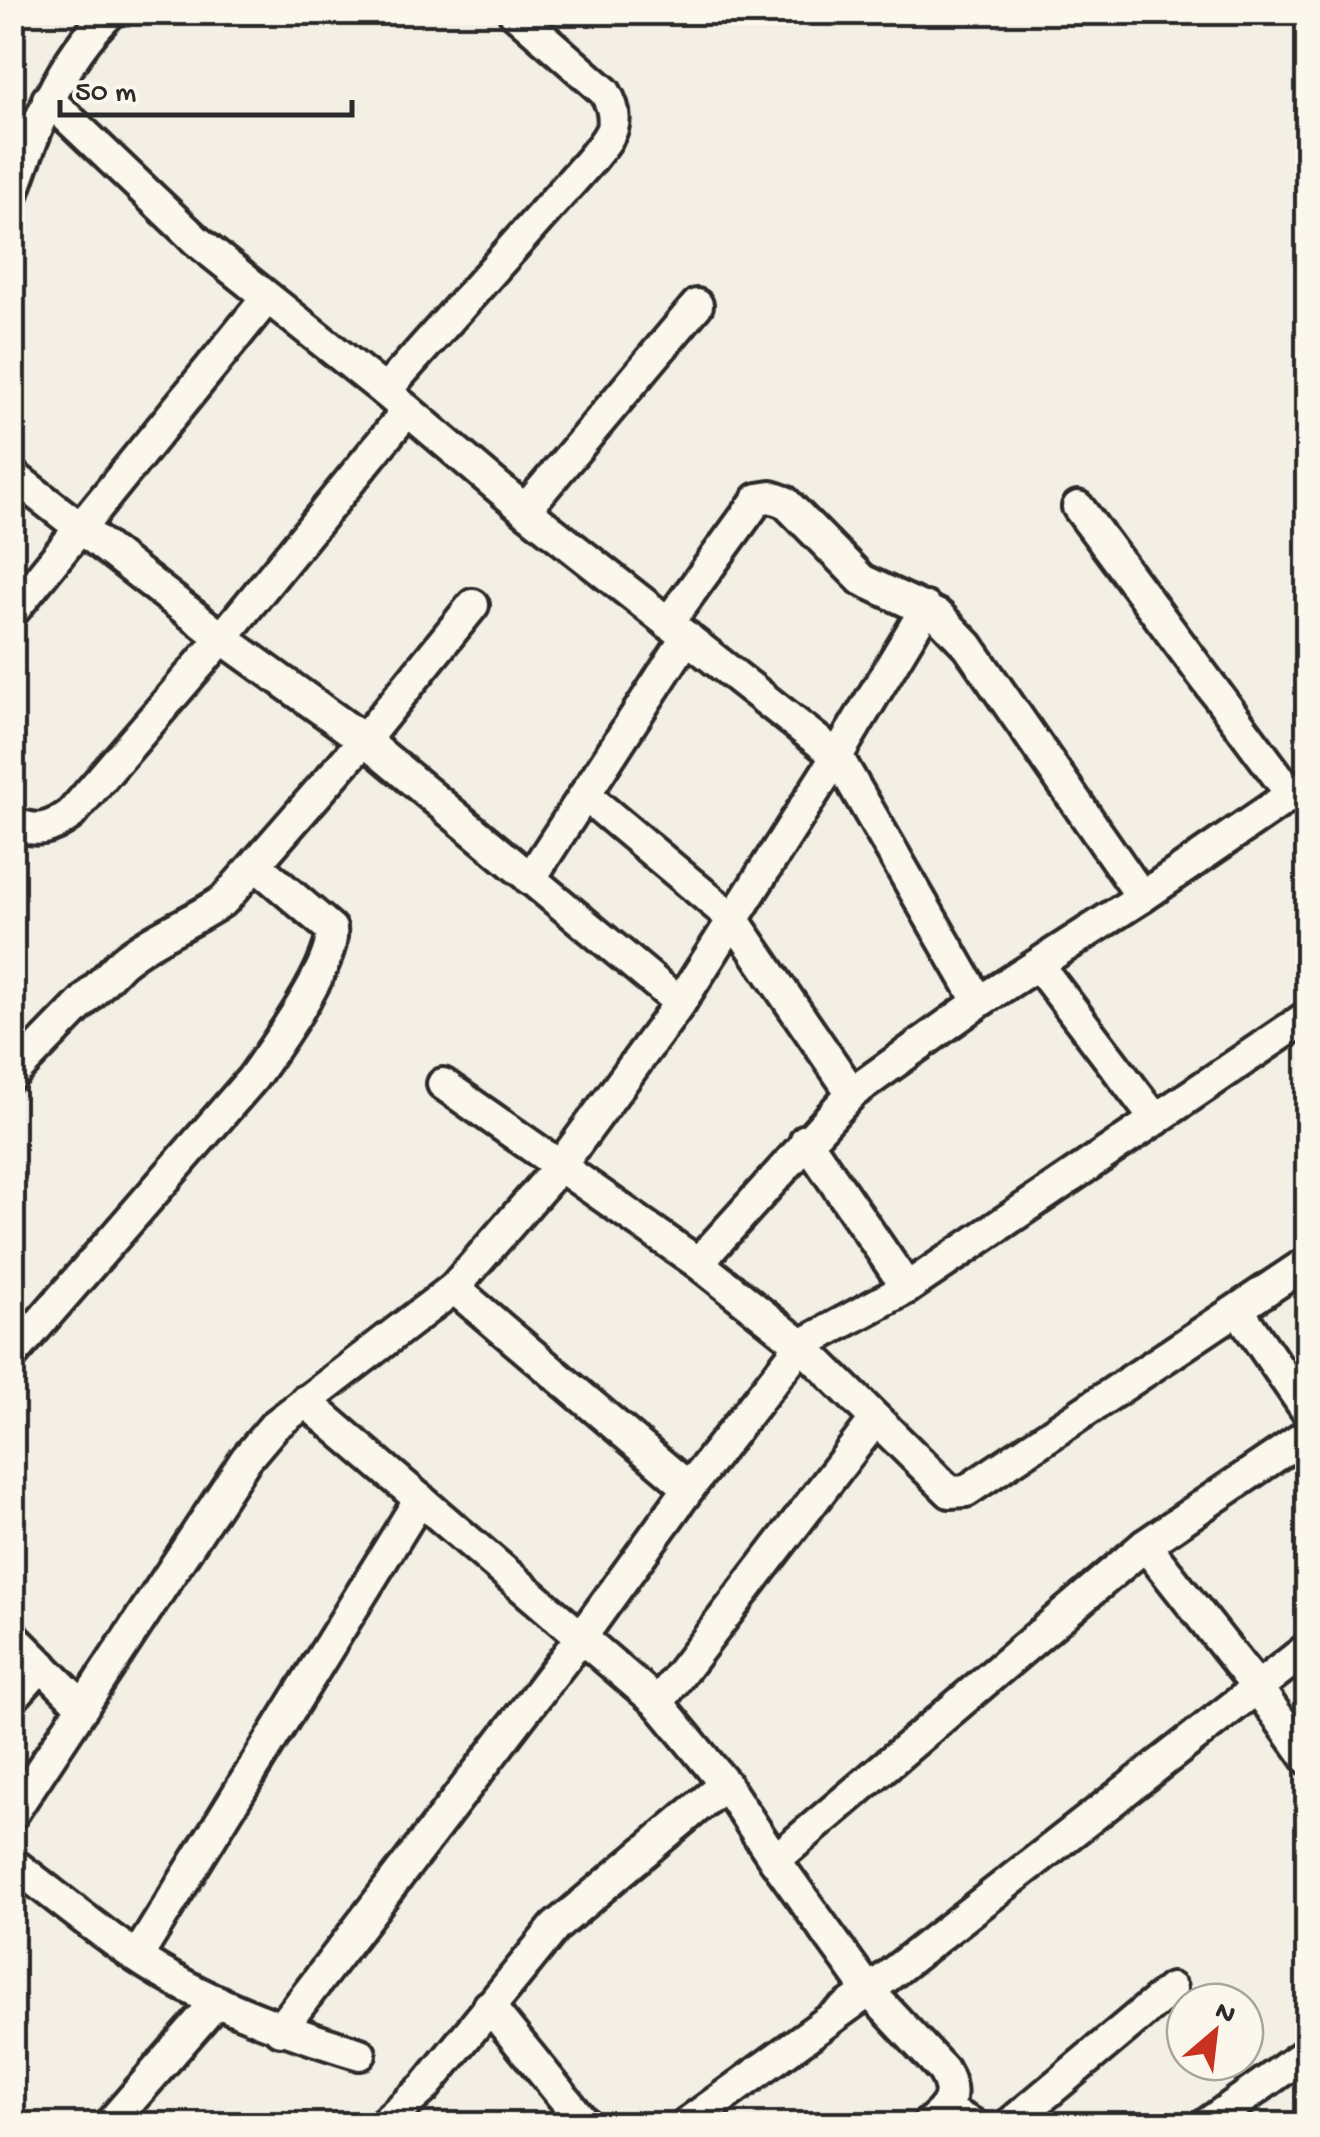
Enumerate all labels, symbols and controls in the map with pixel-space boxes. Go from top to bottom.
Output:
scale bar [60,55,352,117]
text: 50 m [75,77,136,112]
north arrow [1165,1982,1265,2082]
text: N [1209,1995,1240,2033]

